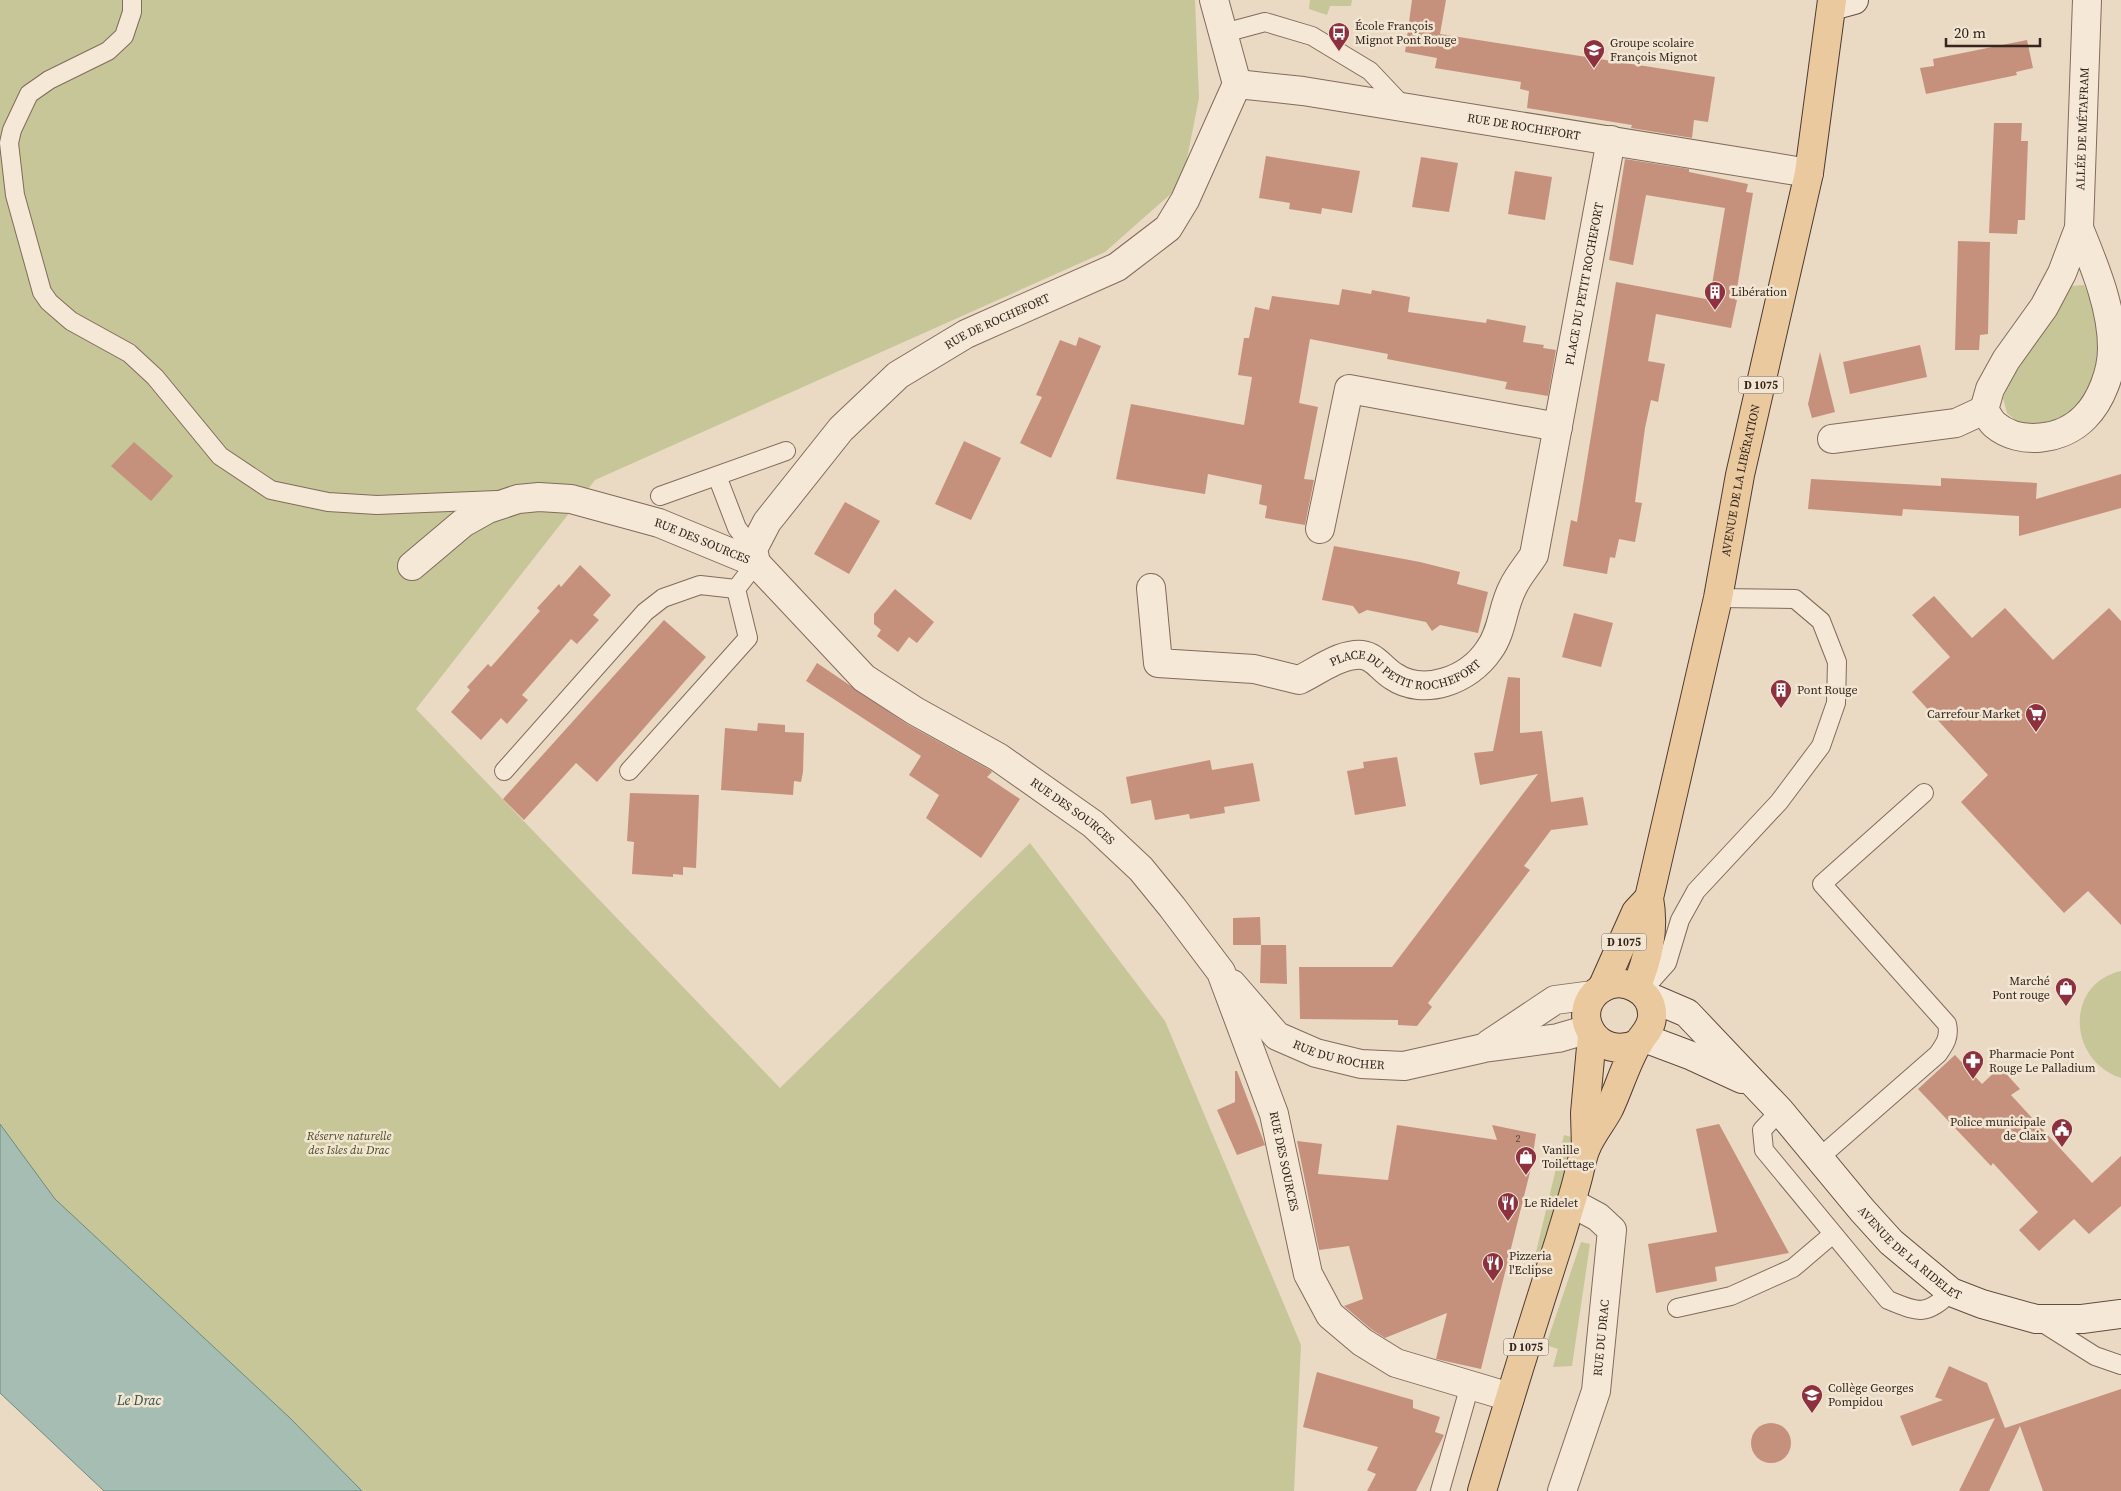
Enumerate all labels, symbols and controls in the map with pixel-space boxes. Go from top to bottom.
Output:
scale bar [1946,15,2040,47]
place label: École François Mignot Pont Rouge [1355,18,1457,48]
bus stop icon: École François Mignot Pont Rouge [1327,21,1351,52]
text: 20 m [1954,22,1986,43]
place label: Groupe scolaire François Mignot [1610,35,1697,65]
school or university icon: Groupe scolaire François Mignot [1582,38,1606,69]
street label: ALLÉE DE MÉTAFRAM [2072,67,2093,191]
street label: RUE DE ROCHEFORT [1466,110,1582,144]
street label: PLACE DU PETIT ROCHEFORT [1561,200,1607,366]
building icon: Libération [1703,280,1727,311]
place label: Libération [1731,284,1787,300]
street label: RUE DE ROCHEFORT [942,290,1053,353]
road number: D 1075 [1738,376,1784,394]
street label: AVENUE DE LA LIBÉRATION [1718,402,1764,558]
street label: RUE DES SOURCES [653,514,752,568]
street label: PLACE DU PETIT ROCHEFORT [1327,647,1485,693]
building icon: Pont Rouge [1769,678,1793,709]
place label: Pont Rouge [1797,682,1858,698]
supermarket icon: Carrefour Market [2024,702,2048,733]
place label: Carrefour Market [1927,706,2020,722]
street label: RUE DES SOURCES [1027,774,1118,848]
road number: D 1075 [1602,934,1646,950]
place label: Marché Pont rouge [1992,973,2050,1003]
shop icon: Marché Pont rouge [2054,976,2078,1007]
street label: RUE DU ROCHER [1290,1036,1385,1073]
place label: Pharmacie Pont Rouge Le Palladium [1989,1046,2096,1076]
pharmacy icon: Pharmacie Pont Rouge Le Palladium [1961,1049,1985,1080]
street label: RUE DES SOURCES [1266,1110,1302,1213]
place label: Police municipale de Claix [1950,1114,2047,1144]
public building icon: Police municipale de Claix [2050,1117,2074,1148]
park label: Réserve naturelle des Isles du Drac [306,1128,391,1158]
house number: 2 [1516,1132,1521,1145]
place label: Vanille Toilettage [1542,1142,1594,1172]
shop icon: Vanille Toilettage [1514,1145,1538,1176]
restaurant icon: Le Ridelet [1496,1191,1520,1222]
place label: Le Ridelet [1524,1195,1578,1211]
street label: AVENUE DE LA RIDELET [1854,1203,1964,1304]
place label: Pizzeria l'Eclipse [1509,1248,1553,1278]
restaurant icon: Pizzeria l'Eclipse [1481,1251,1505,1282]
street label: RUE DU DRAC [1590,1298,1613,1377]
road number: D 1075 [1504,1338,1548,1355]
place label: Collège Georges Pompidou [1828,1380,1914,1410]
school or university icon: Collège Georges Pompidou [1800,1383,1824,1414]
water label: Le Drac [116,1390,162,1410]

